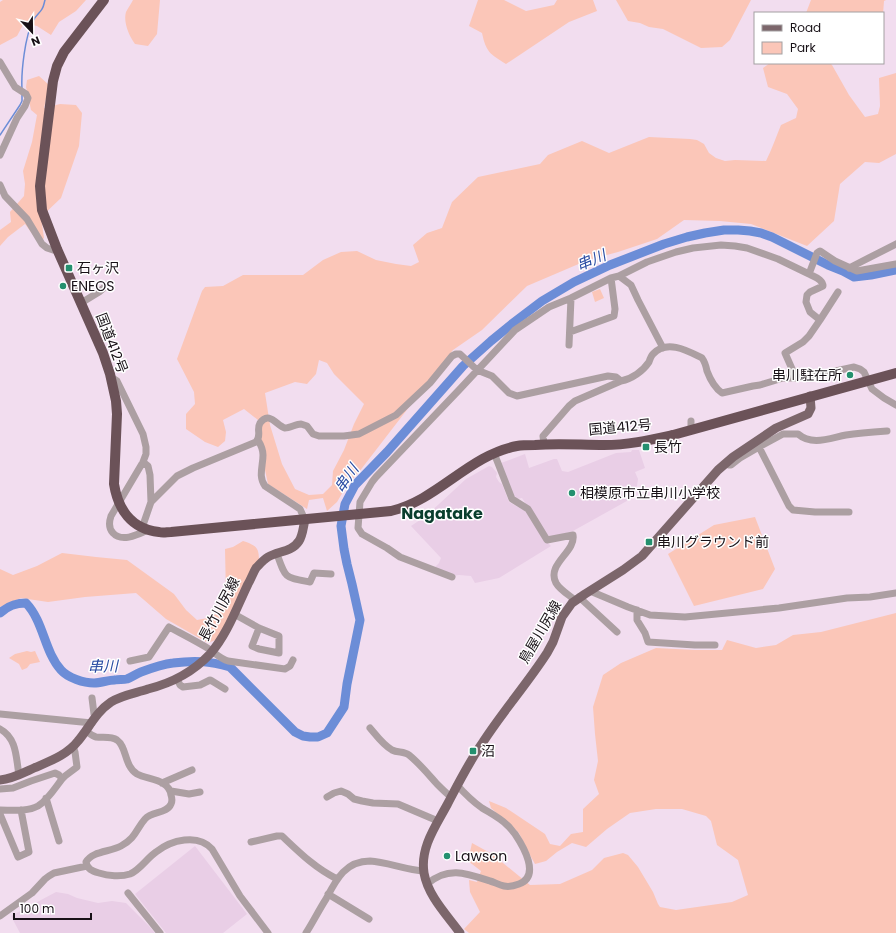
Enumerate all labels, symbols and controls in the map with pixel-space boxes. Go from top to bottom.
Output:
north arrow [12,12,52,52]
legend [754,12,884,64]
text: Road [790,19,821,36]
text: N [29,32,43,50]
text: Park [790,39,817,56]
water label: 串川 [573,244,611,276]
place label: 石ヶ沢 [77,258,119,278]
marker: 石ヶ沢 [64,263,74,273]
place label: ENEOS [71,276,114,296]
marker: ENEOS [58,281,68,291]
street label: 国道412号 [91,310,133,376]
place label: 串川駐在所 [772,365,842,385]
marker: 串川駐在所 [845,370,855,380]
street label: 国道412号 [588,414,652,440]
place label: 長竹 [654,437,682,457]
marker: 長竹 [641,442,651,452]
water label: 串川 [329,458,364,496]
place label: 相模原市立串川小学校 [580,483,720,503]
marker: 相模原市立串川小学校 [567,488,577,498]
district label: Nagatake [401,502,483,525]
place label: 串川グラウンド前 [657,532,769,552]
marker: 串川グラウンド前 [644,537,654,547]
street label: 長竹川尻線 [194,573,244,645]
street label: 鳥屋川尻線 [514,597,566,667]
water label: 串川 [88,655,120,677]
place label: 沼 [481,741,495,761]
marker: 沼 [468,746,478,756]
place label: Lawson [455,846,507,866]
marker: Lawson [442,851,452,861]
scale bar [14,895,91,921]
text: 100 m [20,900,54,917]

